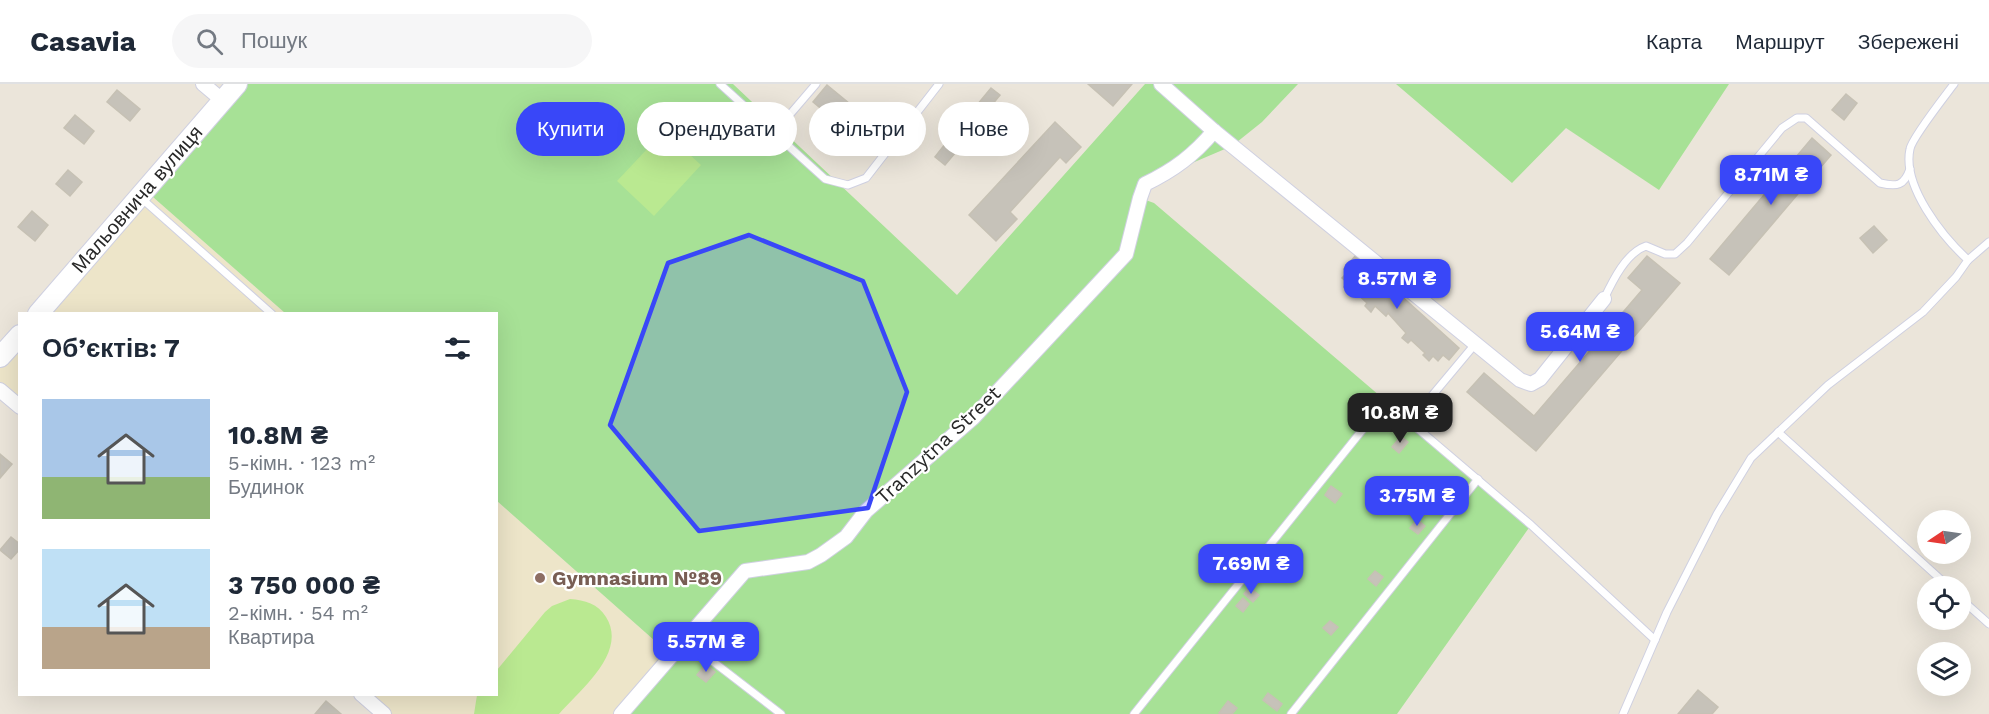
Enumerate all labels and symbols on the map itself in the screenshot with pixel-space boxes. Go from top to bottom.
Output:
street label: Мальовнича вулиця [66,120,208,278]
pin: 8.71M ₴ [1716,155,1826,206]
pin: 8.57M ₴ [1342,259,1452,310]
pin: 5.64M ₴ [1525,312,1635,363]
street label: Tranzytna Street [871,381,1006,509]
pin: 10.8M ₴ [1345,393,1455,444]
pin: 3.75M ₴ [1362,476,1472,527]
north arrow [1917,510,1971,564]
pin: 7.69M ₴ [1196,544,1306,595]
place label: Gymnasium №89 [552,566,722,590]
marker: Gymnasium №89 [533,571,547,585]
pin: 5.57M ₴ [651,622,761,673]

